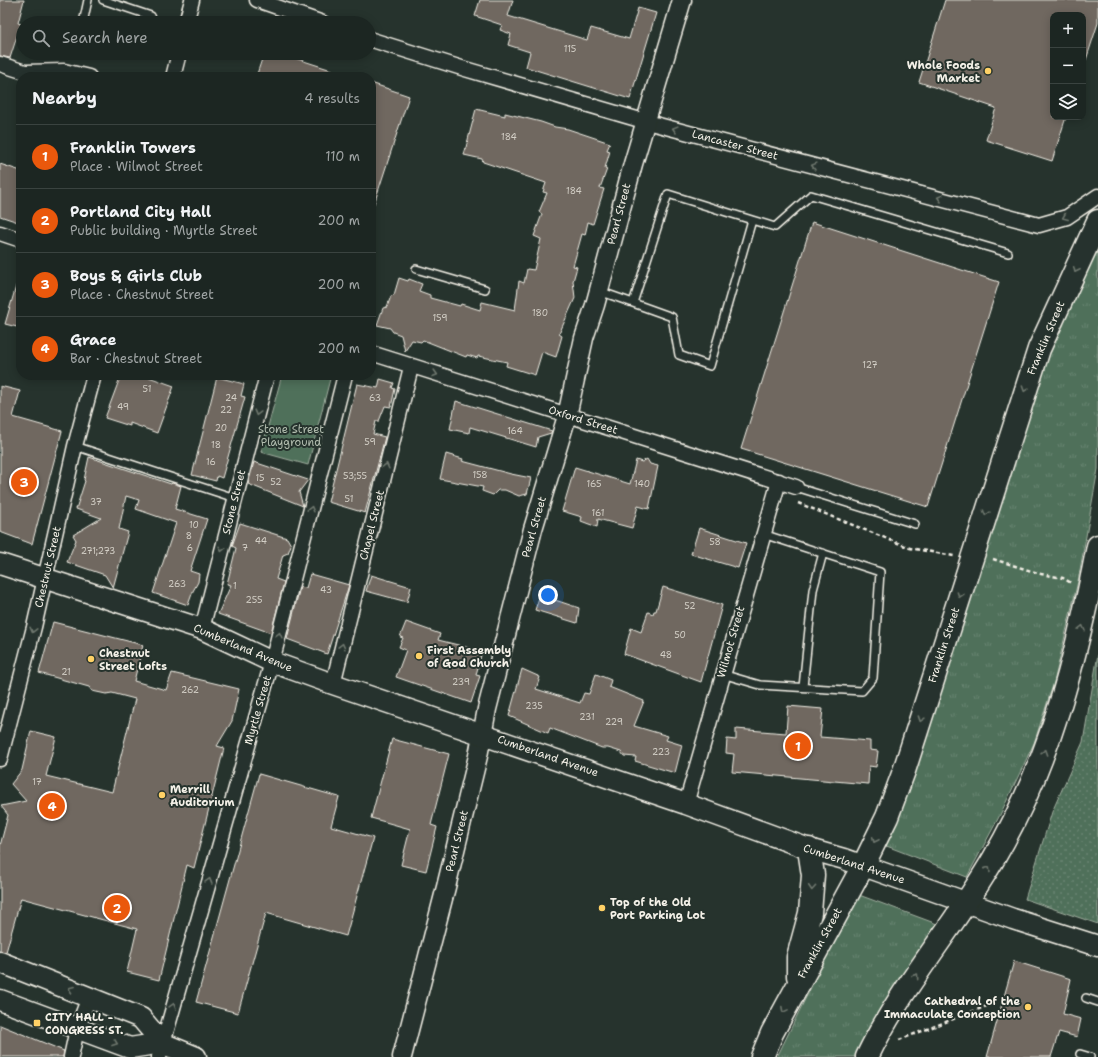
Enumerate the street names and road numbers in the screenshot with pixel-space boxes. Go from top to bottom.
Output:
street label: Lancaster Street [690,126,780,164]
street label: Pearl Street [604,181,634,246]
street label: Franklin Street [1024,299,1068,377]
street label: Oxford Street [546,402,620,438]
street label: Stone Street [219,468,249,536]
street label: Chapel Street [356,488,388,562]
street label: Pearl Street [518,494,550,559]
street label: Chestnut Street [31,525,65,609]
street label: Wilmot Street [714,604,748,680]
street label: Franklin Street [925,605,963,685]
street label: Cumberland Avenue [191,620,295,676]
street label: Myrtle Street [241,673,275,747]
street label: Cumberland Avenue [495,732,601,780]
street label: Pearl Street [442,808,472,873]
street label: Cumberland Avenue [801,840,907,888]
street label: Franklin Street [794,905,846,981]

